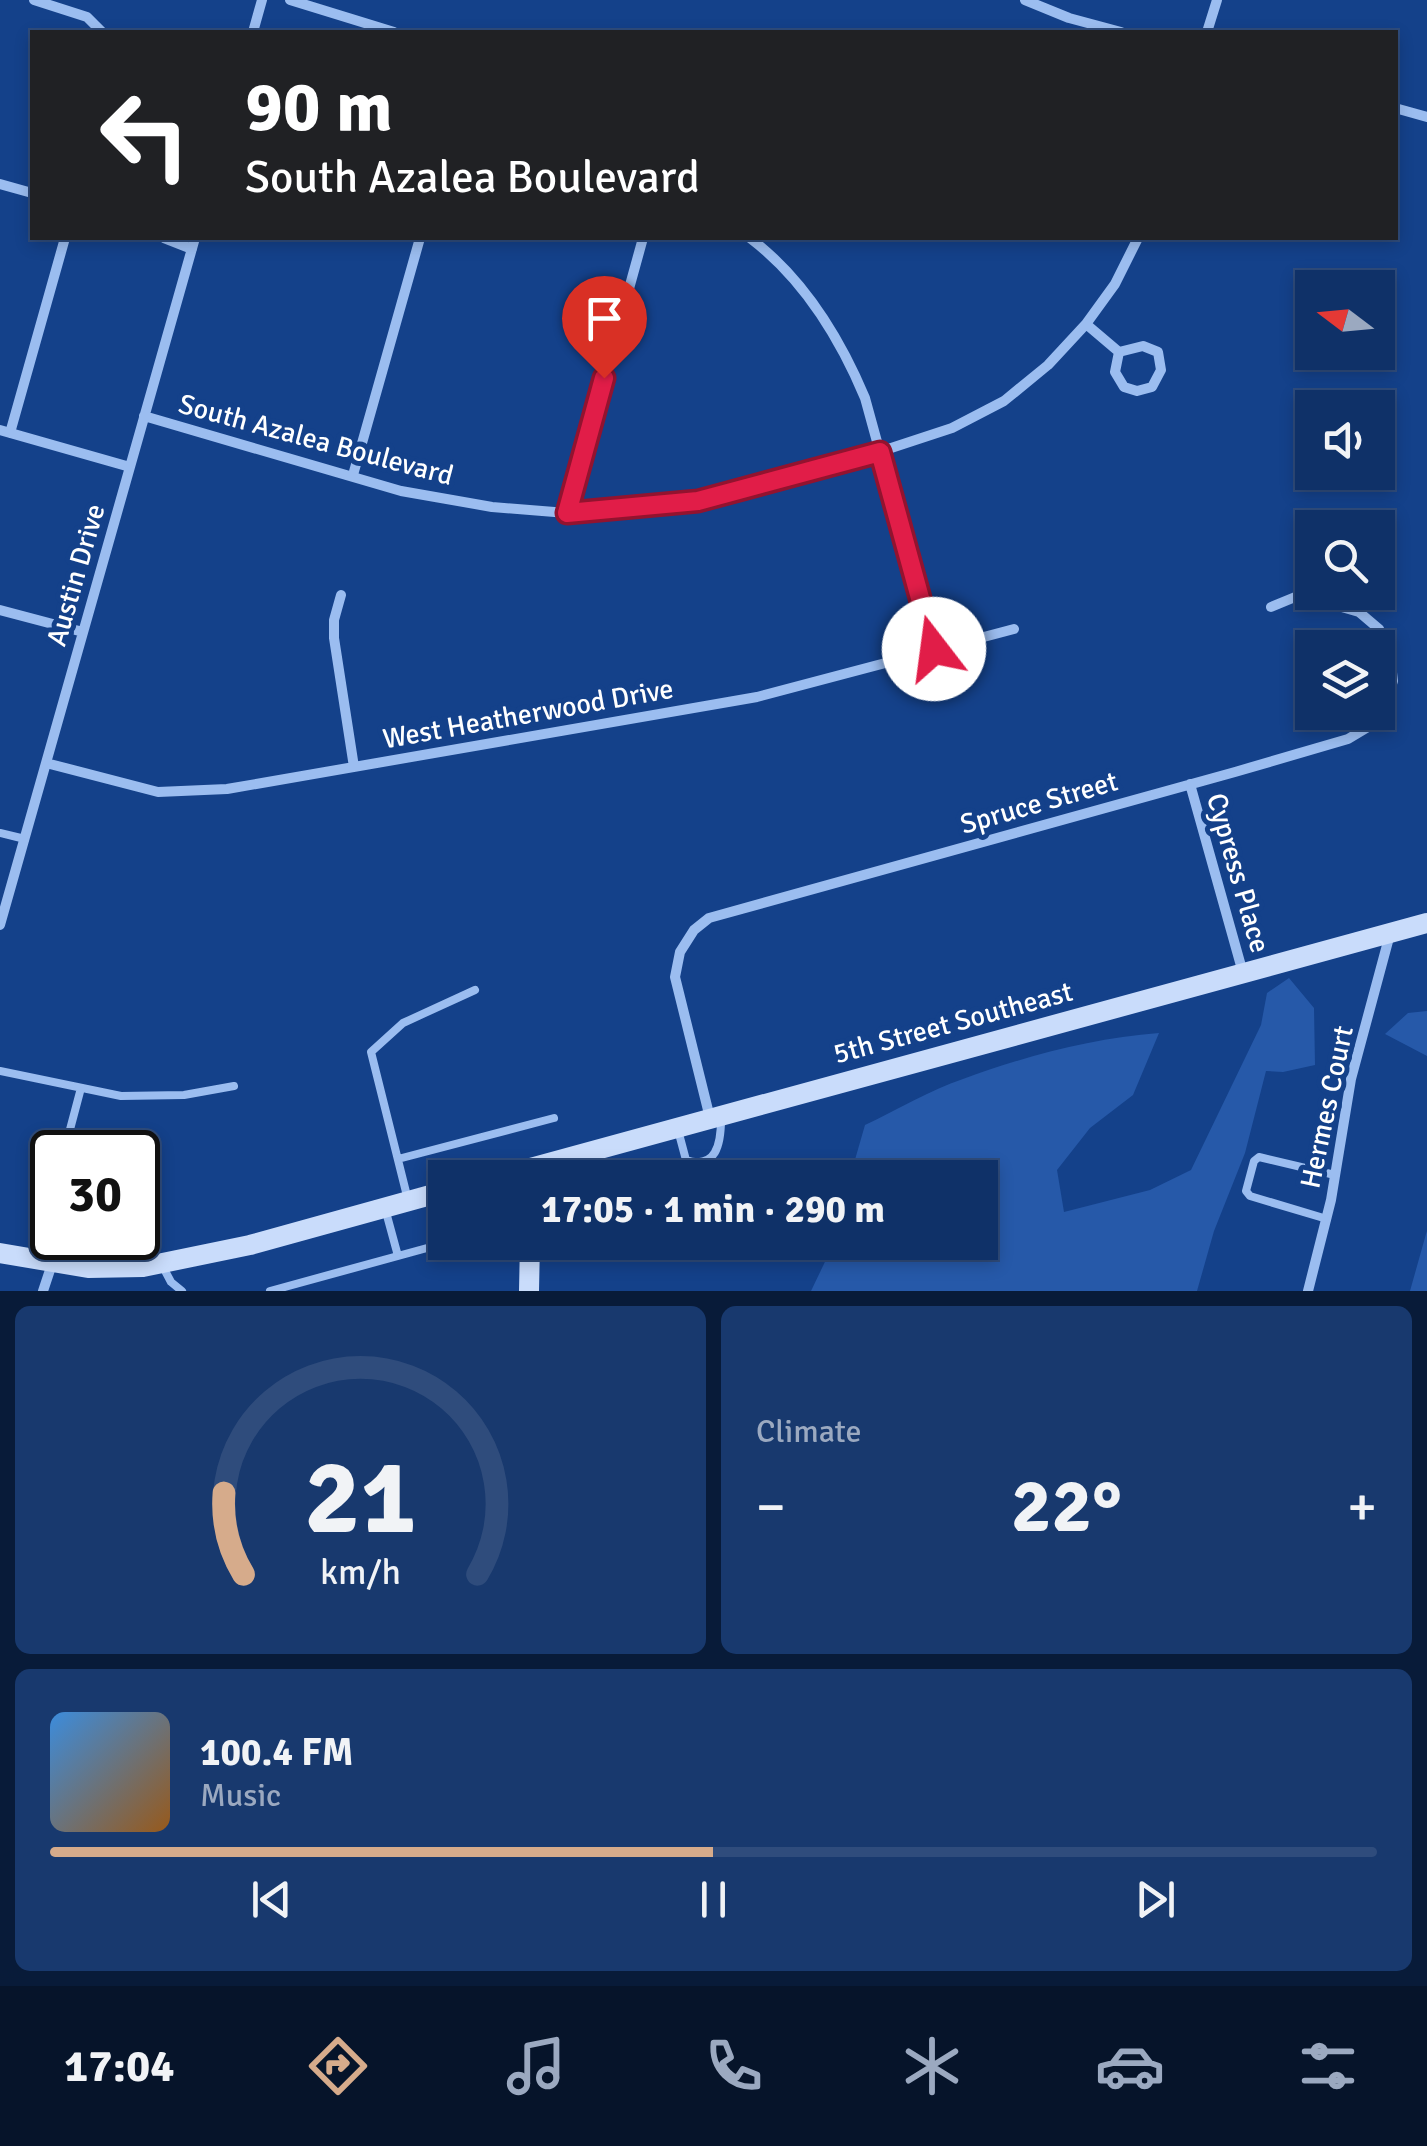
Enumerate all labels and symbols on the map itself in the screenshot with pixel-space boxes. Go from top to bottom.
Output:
north arrow [1295,270,1395,370]
pin [562,276,647,379]
street label: South Azalea Boulevard [175,387,457,493]
street label: Austin Drive [40,500,112,650]
position arrow [882,597,986,701]
street label: West Heatherwood Drive [380,672,676,756]
street label: Spruce Street [956,764,1122,842]
street label: Cypress Place [1199,789,1277,957]
street label: 5th Street Southeast [830,975,1076,1071]
street label: Hermes Court [1293,1022,1361,1191]
speed limit sign: 30 [30,1130,160,1260]

